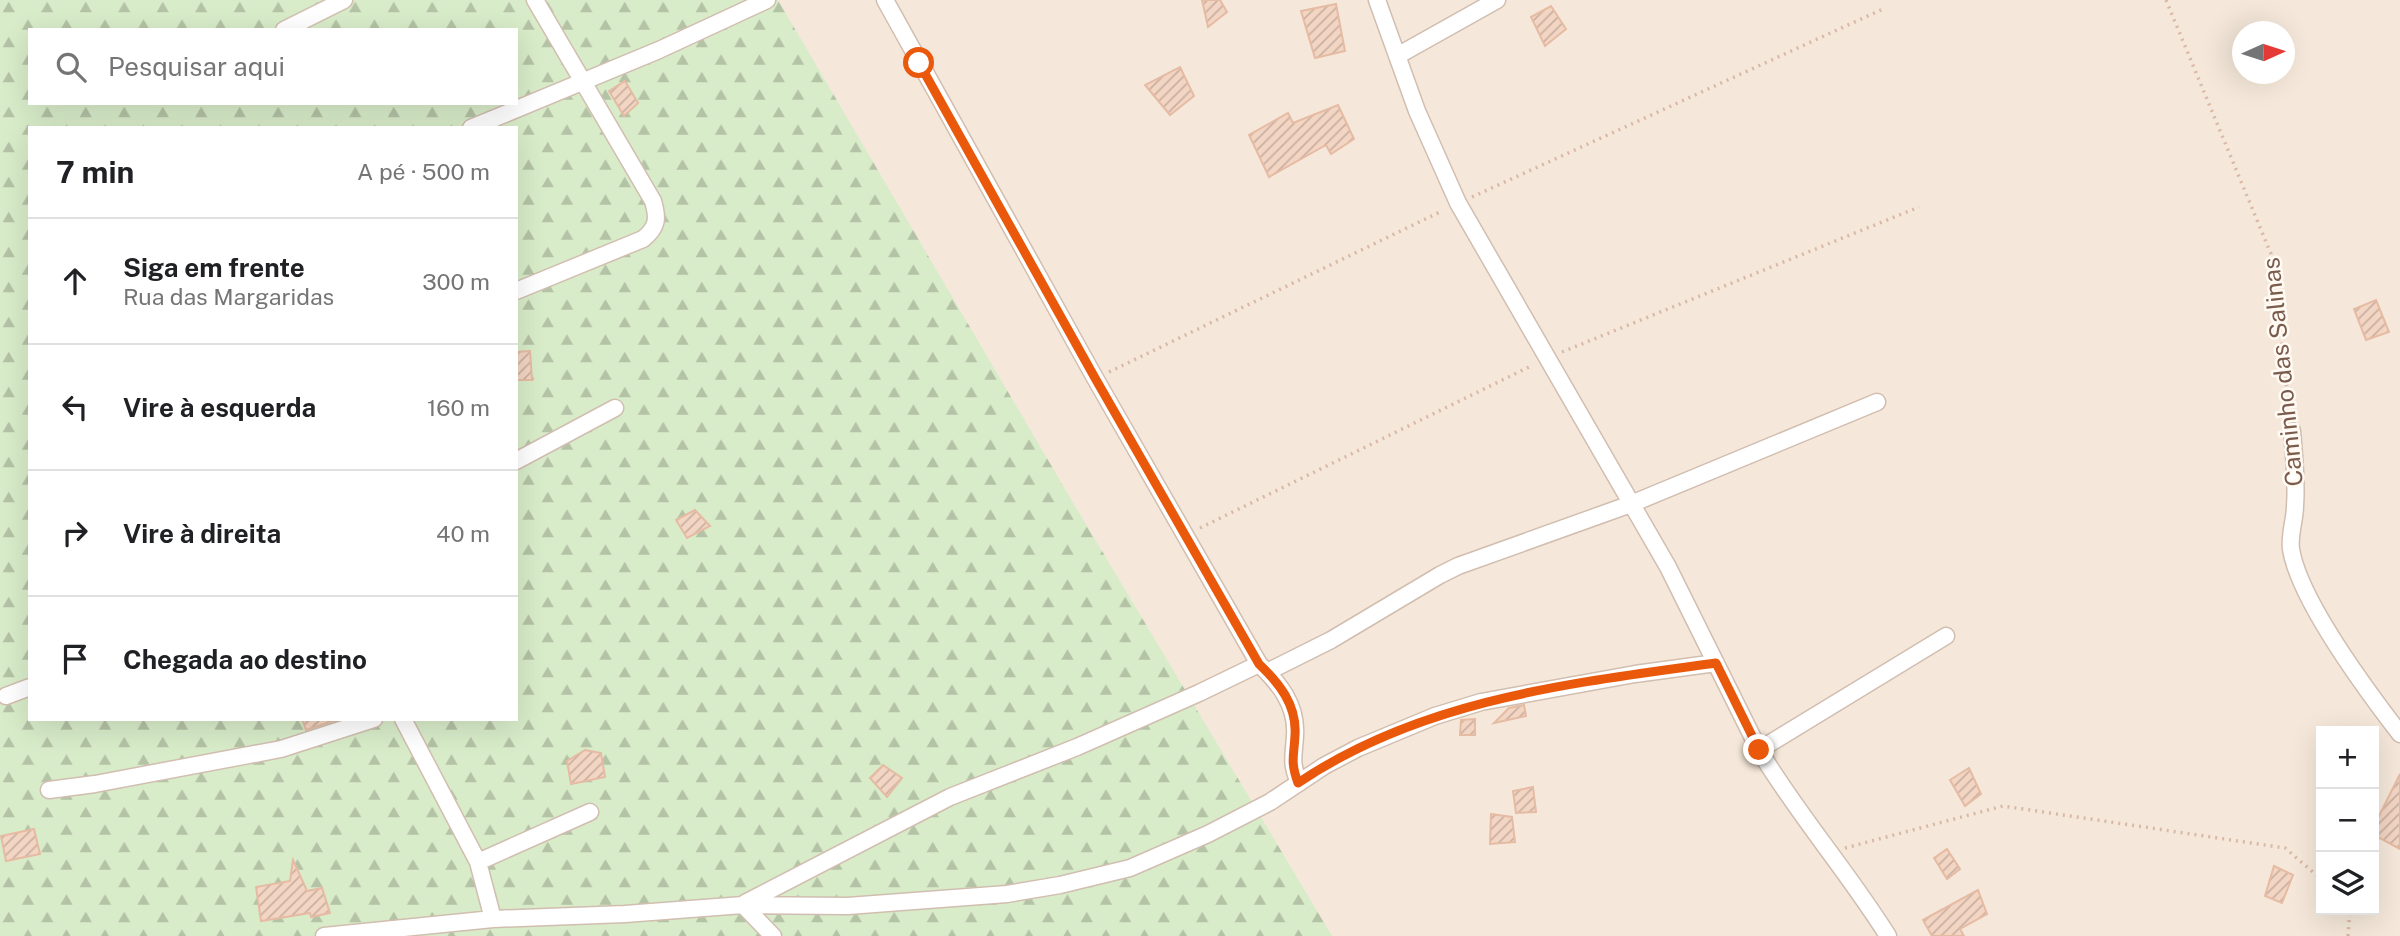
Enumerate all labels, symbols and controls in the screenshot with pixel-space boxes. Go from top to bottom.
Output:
north arrow [2232,21,2295,84]
search box [28,28,518,105]
route start [903,47,934,78]
icon: search [52,48,90,86]
text: Pesquisar aqui [108,51,285,82]
text: 7 min [56,154,134,190]
text: A pé · 500 m [357,158,490,185]
text: Siga em frente [123,252,305,283]
street label: Caminho das Salinas [2256,256,2308,488]
icon: ahead [56,262,94,300]
text: 300 m [422,268,490,295]
text: Rua das Margaridas [123,283,334,310]
icon: left [56,388,94,426]
text: Vire à esquerda [123,392,316,423]
text: 160 m [427,394,490,421]
icon: right [56,514,94,552]
text: Vire à direita [123,518,281,549]
text: 40 m [436,520,490,547]
icon: arrive [56,640,94,678]
text: Chegada ao destino [123,644,367,675]
map controls [2316,726,2379,915]
button: + [2316,726,2379,789]
route end [1743,734,1774,765]
button: − [2316,789,2379,852]
button: layers [2316,852,2379,915]

